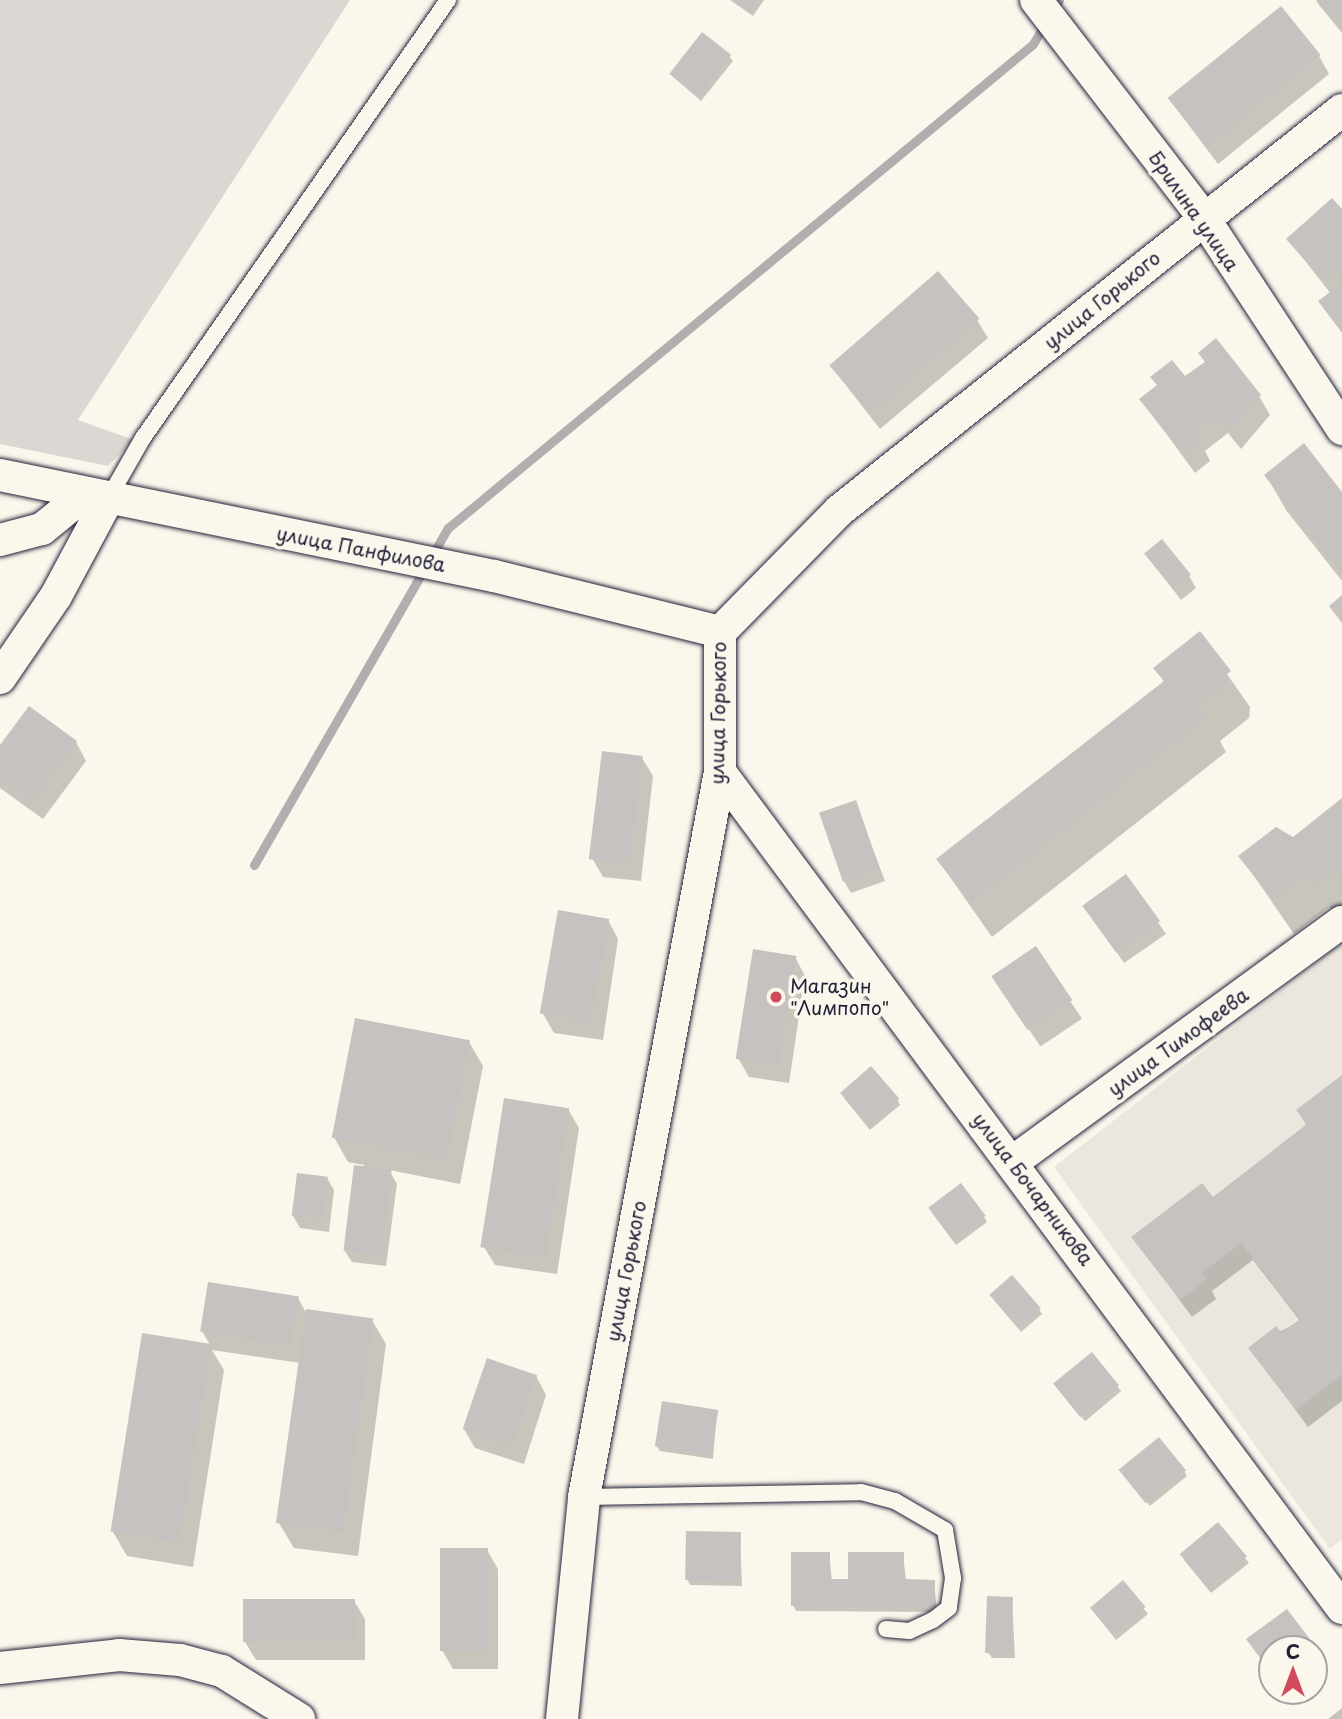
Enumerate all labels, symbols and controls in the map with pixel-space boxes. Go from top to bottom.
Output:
street label: Брилина улица [1144,146,1244,276]
street label: улица Горького [1039,246,1165,354]
street label: улица Панфилова [275,521,447,577]
street label: улица Горького [705,641,731,785]
place label: Магазин "Лимпопо" [790,975,889,1019]
street label: улица Тимофеева [1103,983,1253,1101]
marker: Магазин "Лимпопо" [768,989,784,1005]
street label: улица Бочарникова [968,1108,1098,1270]
street label: улица Горького [601,1198,651,1344]
north arrow [1258,1635,1328,1705]
text: С [1286,1637,1300,1665]

